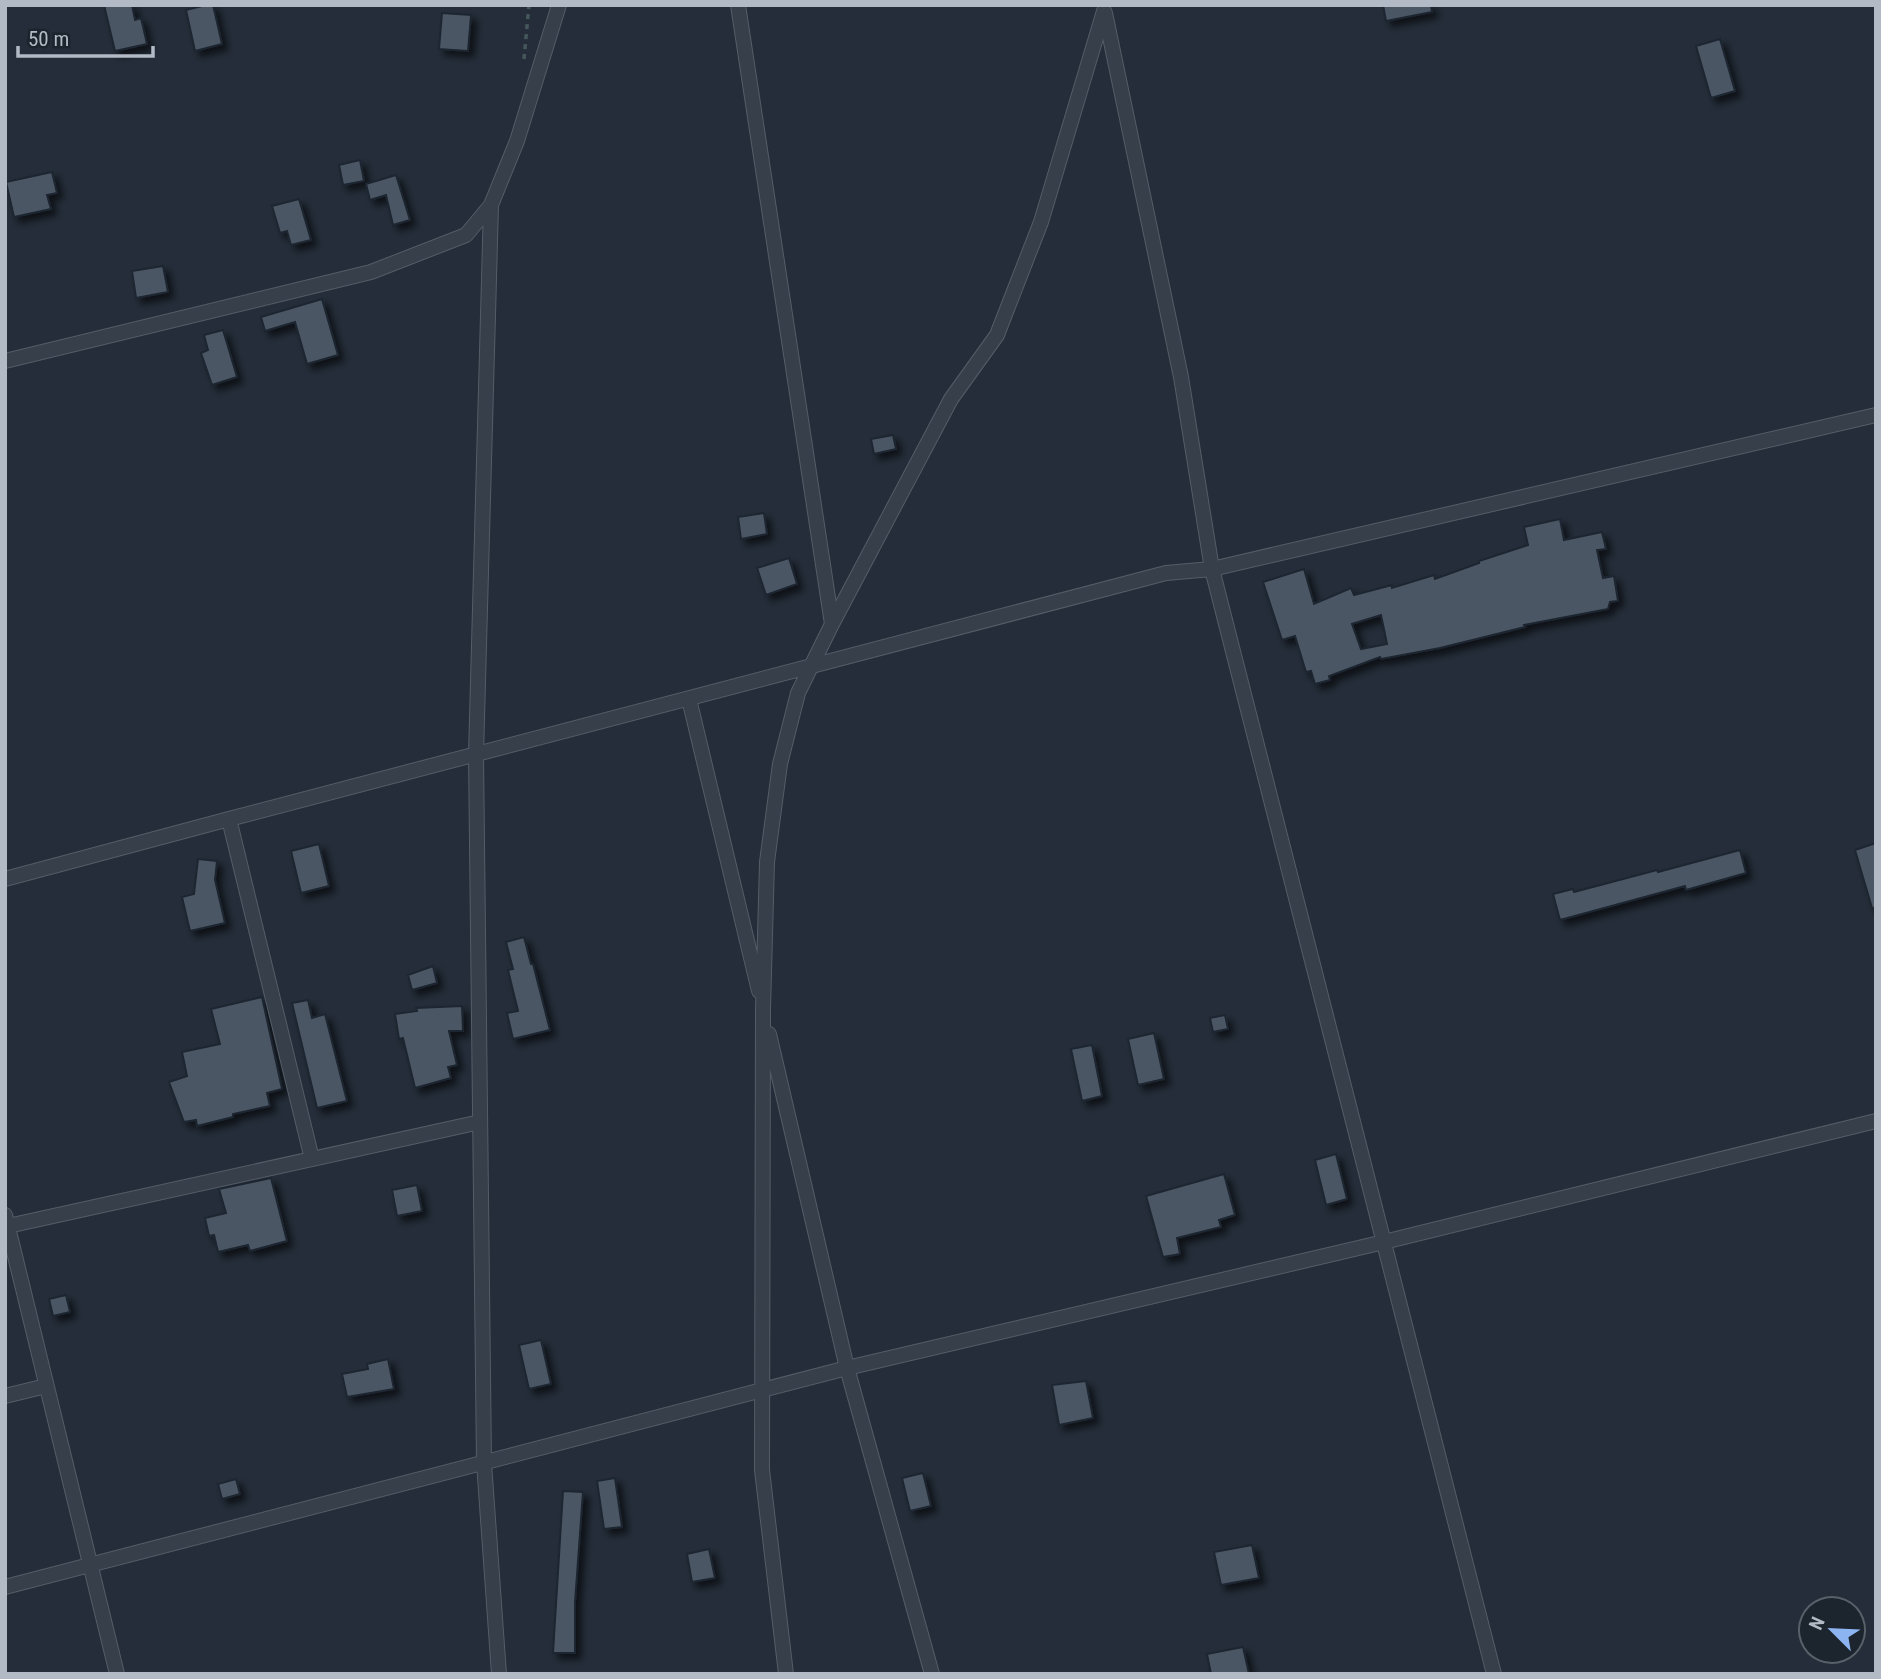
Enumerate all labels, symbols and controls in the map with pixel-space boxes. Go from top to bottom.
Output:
scale bar [18,14,152,58]
text: 50 m [28,27,69,51]
north arrow [1797,1595,1867,1665]
text: N [1804,1613,1830,1633]

